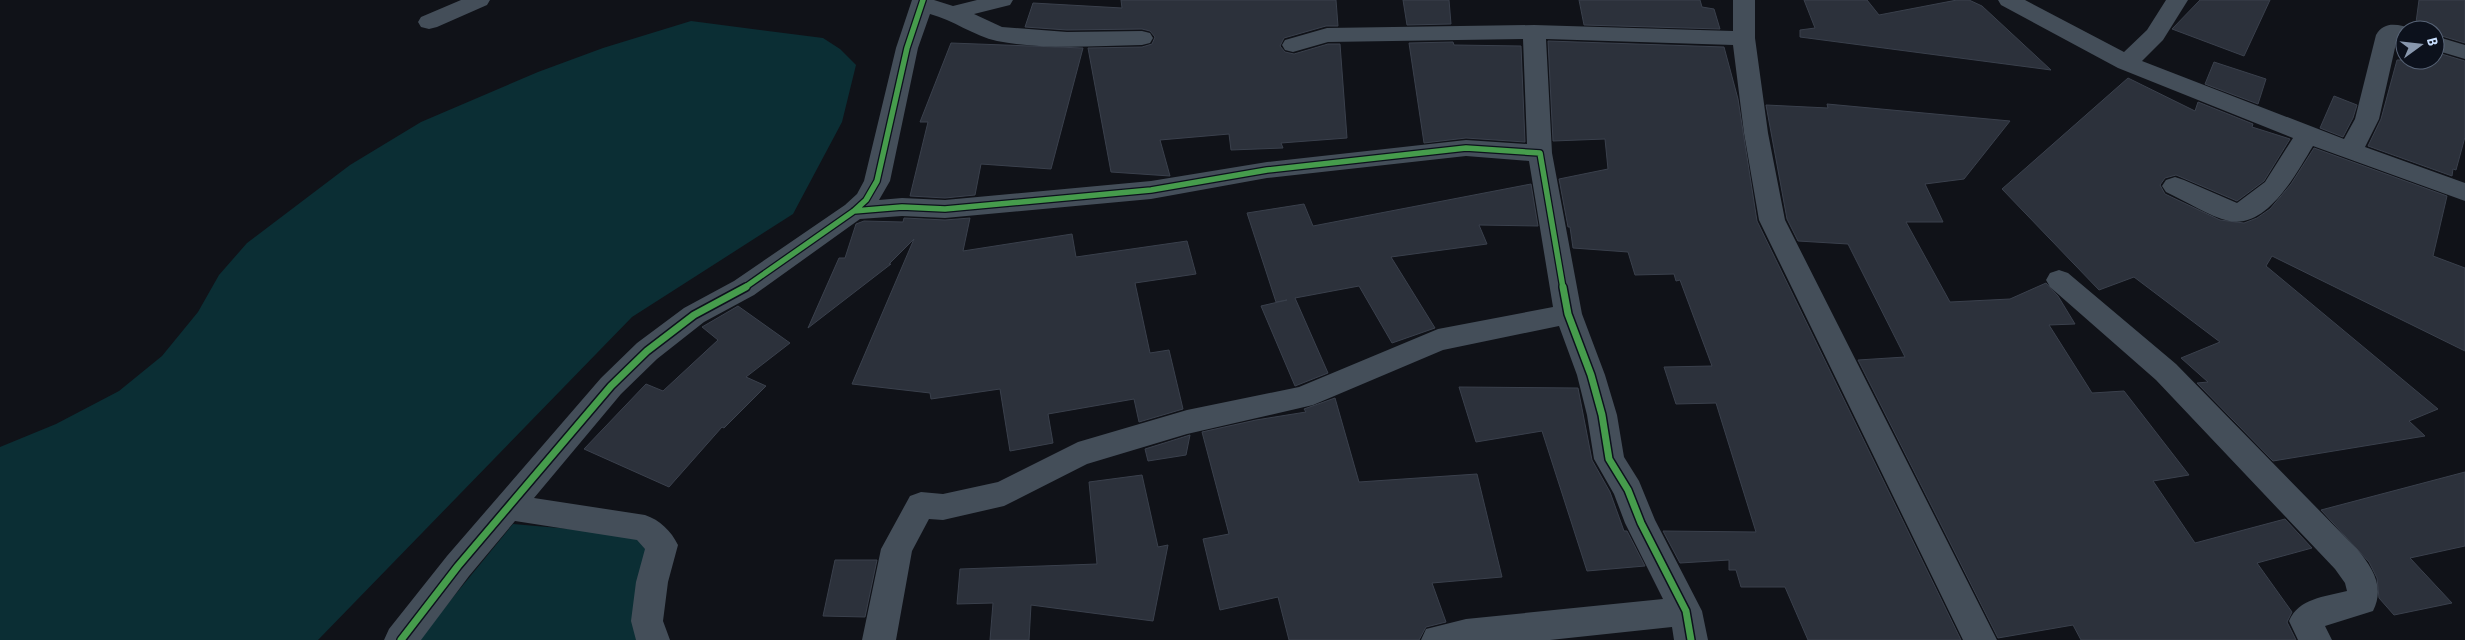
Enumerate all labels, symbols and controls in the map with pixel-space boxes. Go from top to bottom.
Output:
north arrow [2395,20,2445,70]
text: B [2424,36,2441,48]

